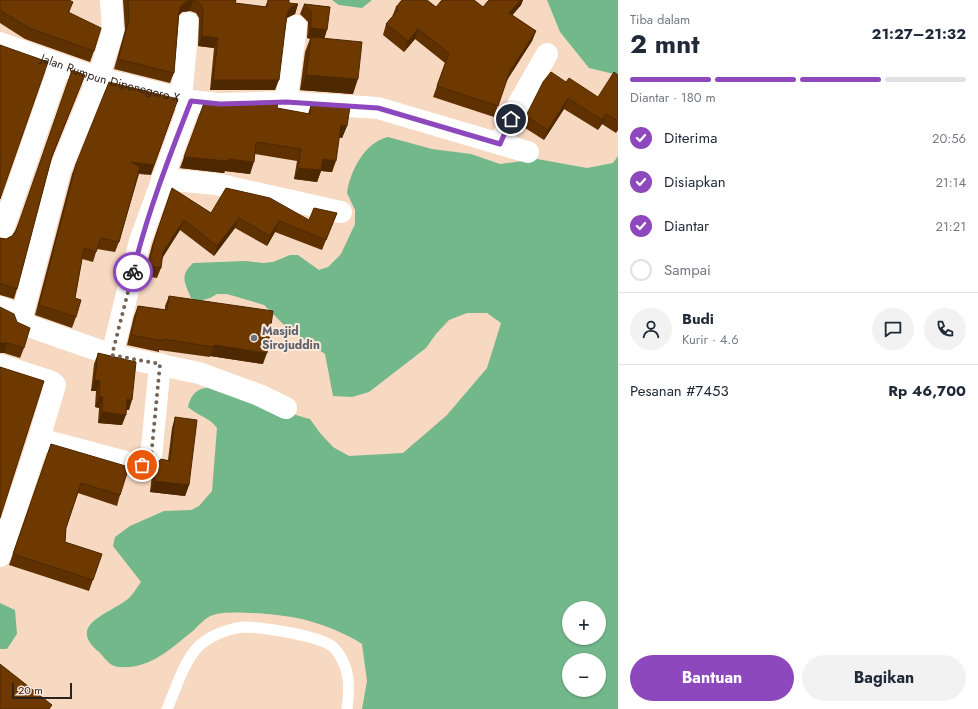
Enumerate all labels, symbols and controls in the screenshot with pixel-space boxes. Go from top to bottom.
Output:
text: Tiba dalam [630,10,690,29]
text: 21:27–21:32 [872,23,966,45]
text: 2 mnt [630,25,699,63]
street label: Jalan Rumpun Diponegoro X [37,49,182,107]
text: Diantar · 180 m [630,88,716,107]
pin [494,102,528,136]
icon: home [500,108,522,130]
icon: check [630,127,652,149]
text: Diterima [664,127,717,149]
text: 20:56 [932,129,966,148]
icon: check [630,171,652,193]
text: Disiapkan [664,171,726,193]
text: 21:14 [935,173,966,192]
icon: check [630,215,652,237]
text: Diantar [664,215,709,237]
text: 21:21 [936,217,966,236]
courier [113,252,153,292]
text: Sampai [664,259,711,281]
icon: bike [122,261,144,283]
button: person [630,308,672,350]
text: Budi [682,308,714,330]
button: chat [872,308,914,350]
button: phone [924,308,966,350]
place label: Masjid Sirojuddin [262,322,320,354]
text: Kurir · 4.6 [682,330,739,349]
marker: Masjid Sirojuddin [249,333,259,343]
text: Pesanan #7453 [630,380,729,402]
text: Rp 46,700 [888,380,966,402]
pin [125,448,159,482]
icon: bag [131,454,153,476]
map controls [562,601,606,697]
button: + [562,601,606,645]
button: − [562,653,606,697]
button: Bantuan [630,655,794,701]
button: Bagikan [802,655,966,701]
scale bar [12,681,72,700]
text: 20 m [18,682,43,698]

